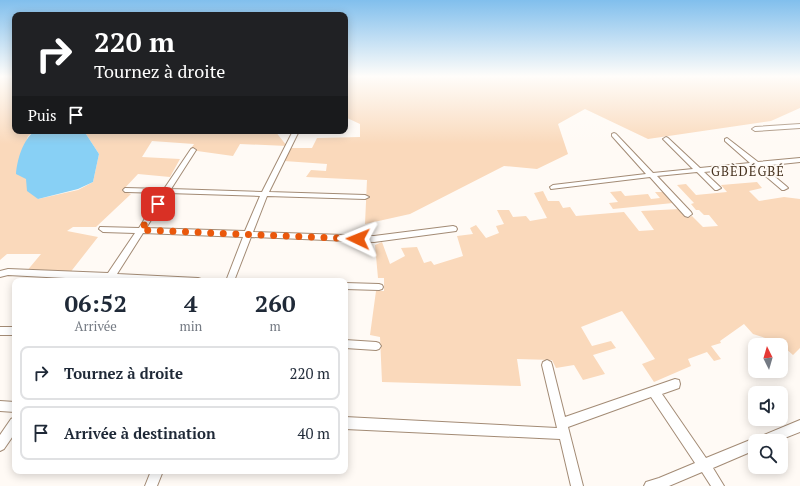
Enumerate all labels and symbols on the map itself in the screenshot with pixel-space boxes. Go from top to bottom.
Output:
district label: GBÈDÉGBÉ [711,162,785,180]
pin [141,187,175,221]
position arrow [337,218,379,260]
north arrow [748,338,788,378]

